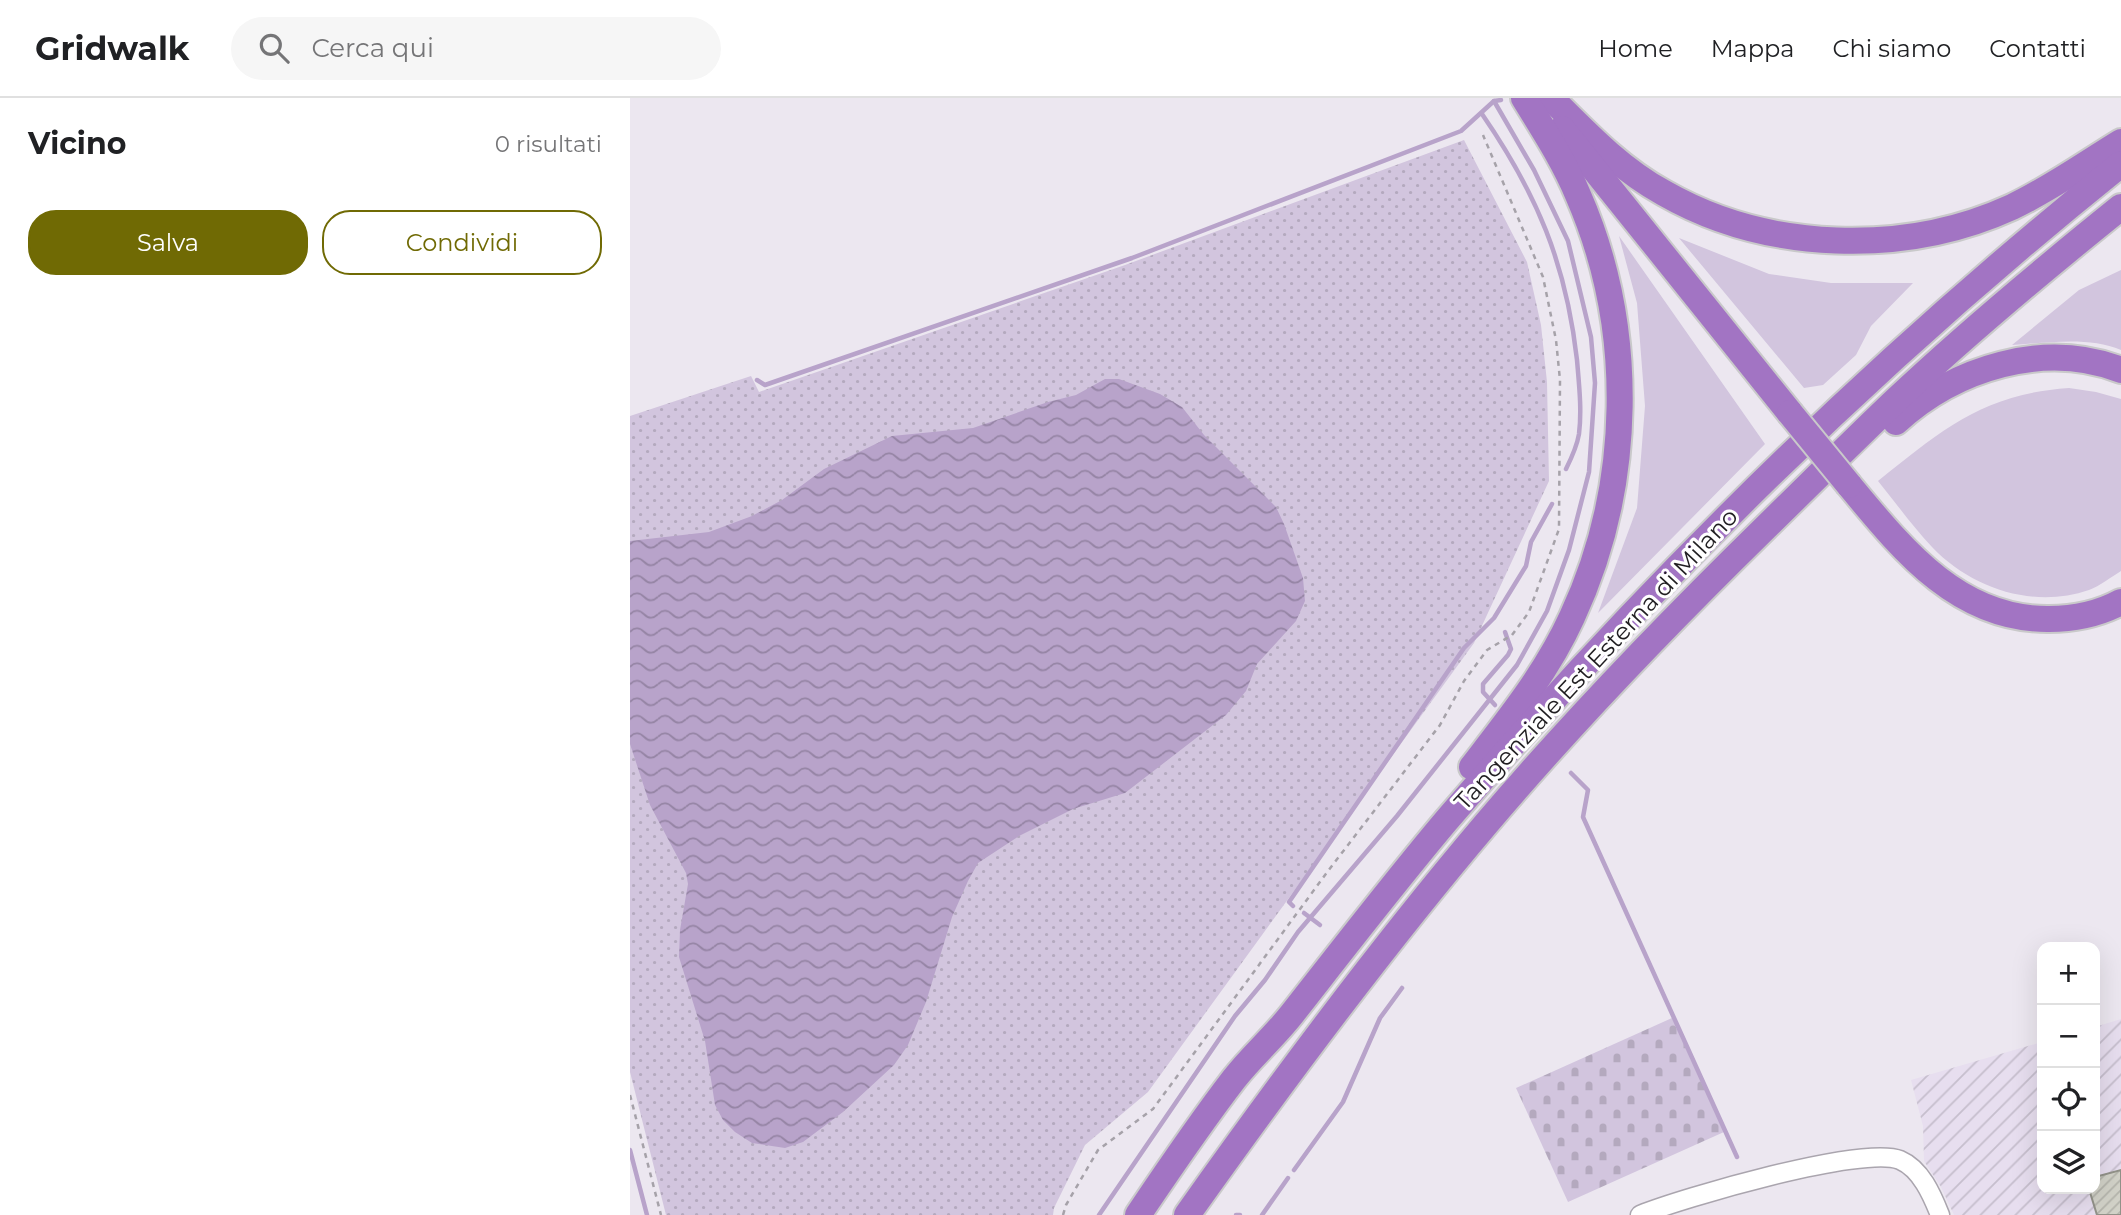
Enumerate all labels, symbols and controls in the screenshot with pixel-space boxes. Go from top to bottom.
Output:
search box [231,17,721,80]
text: Gridwalk [35,28,189,68]
icon: search [255,29,293,67]
text: Cerca qui [311,32,434,64]
text: Home [1598,34,1673,63]
text: Mappa [1711,34,1794,63]
text: Chi siamo [1832,34,1951,63]
text: Contatti [1989,34,2086,63]
text: Vicino [28,125,126,162]
text: 0 risultati [495,130,602,158]
button: Salva [28,210,308,275]
button: Condividi [322,210,602,275]
street label: Tangenziale Est Esterna di Milano [1448,502,1744,816]
map controls [2037,942,2100,1194]
button: + [2037,942,2100,1005]
button: − [2037,1005,2100,1068]
button: locate [2037,1068,2100,1131]
button: layers [2037,1131,2100,1194]

